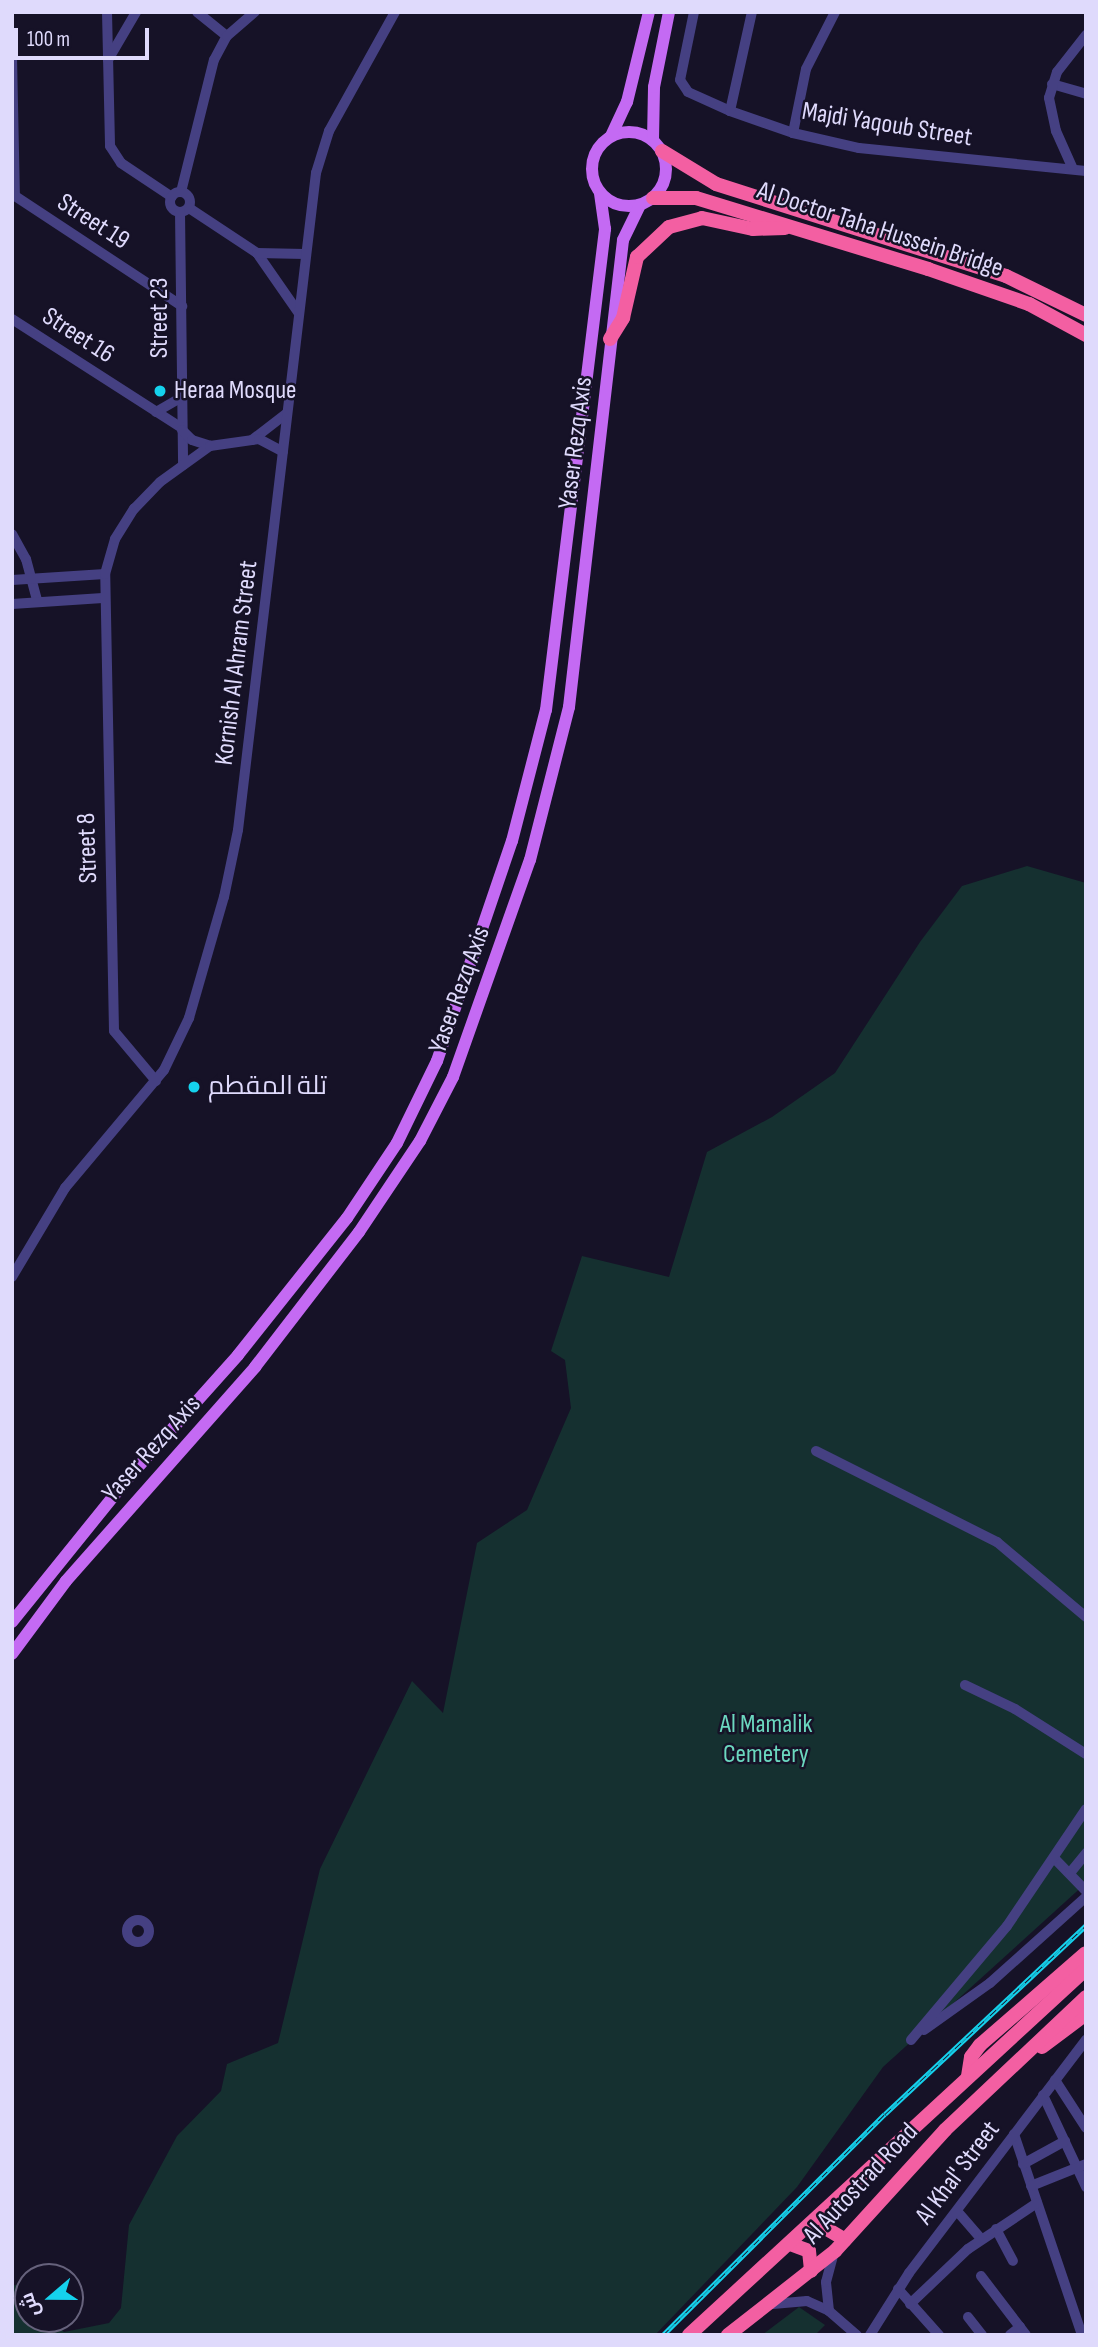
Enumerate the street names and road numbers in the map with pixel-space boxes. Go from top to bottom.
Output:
street label: Majdi Yaqoub Street [800,96,974,154]
street label: Al Doctor Taha Hussein Bridge [753,175,1007,285]
street label: Street 19 [51,187,135,257]
street label: Street 23 [144,278,176,358]
street label: Street 16 [36,301,120,371]
street label: Yaser Rezq Axis [552,375,600,511]
street label: Kornish Al Ahram Street [209,559,265,767]
street label: Street 8 [71,812,105,884]
street label: Yaser Rezq Axis [423,922,497,1058]
street label: Yaser Rezq Axis [96,1389,208,1509]
street label: Al Khal' Street [909,2115,1007,2231]
street label: Al Autostrad Road [797,2117,925,2251]

